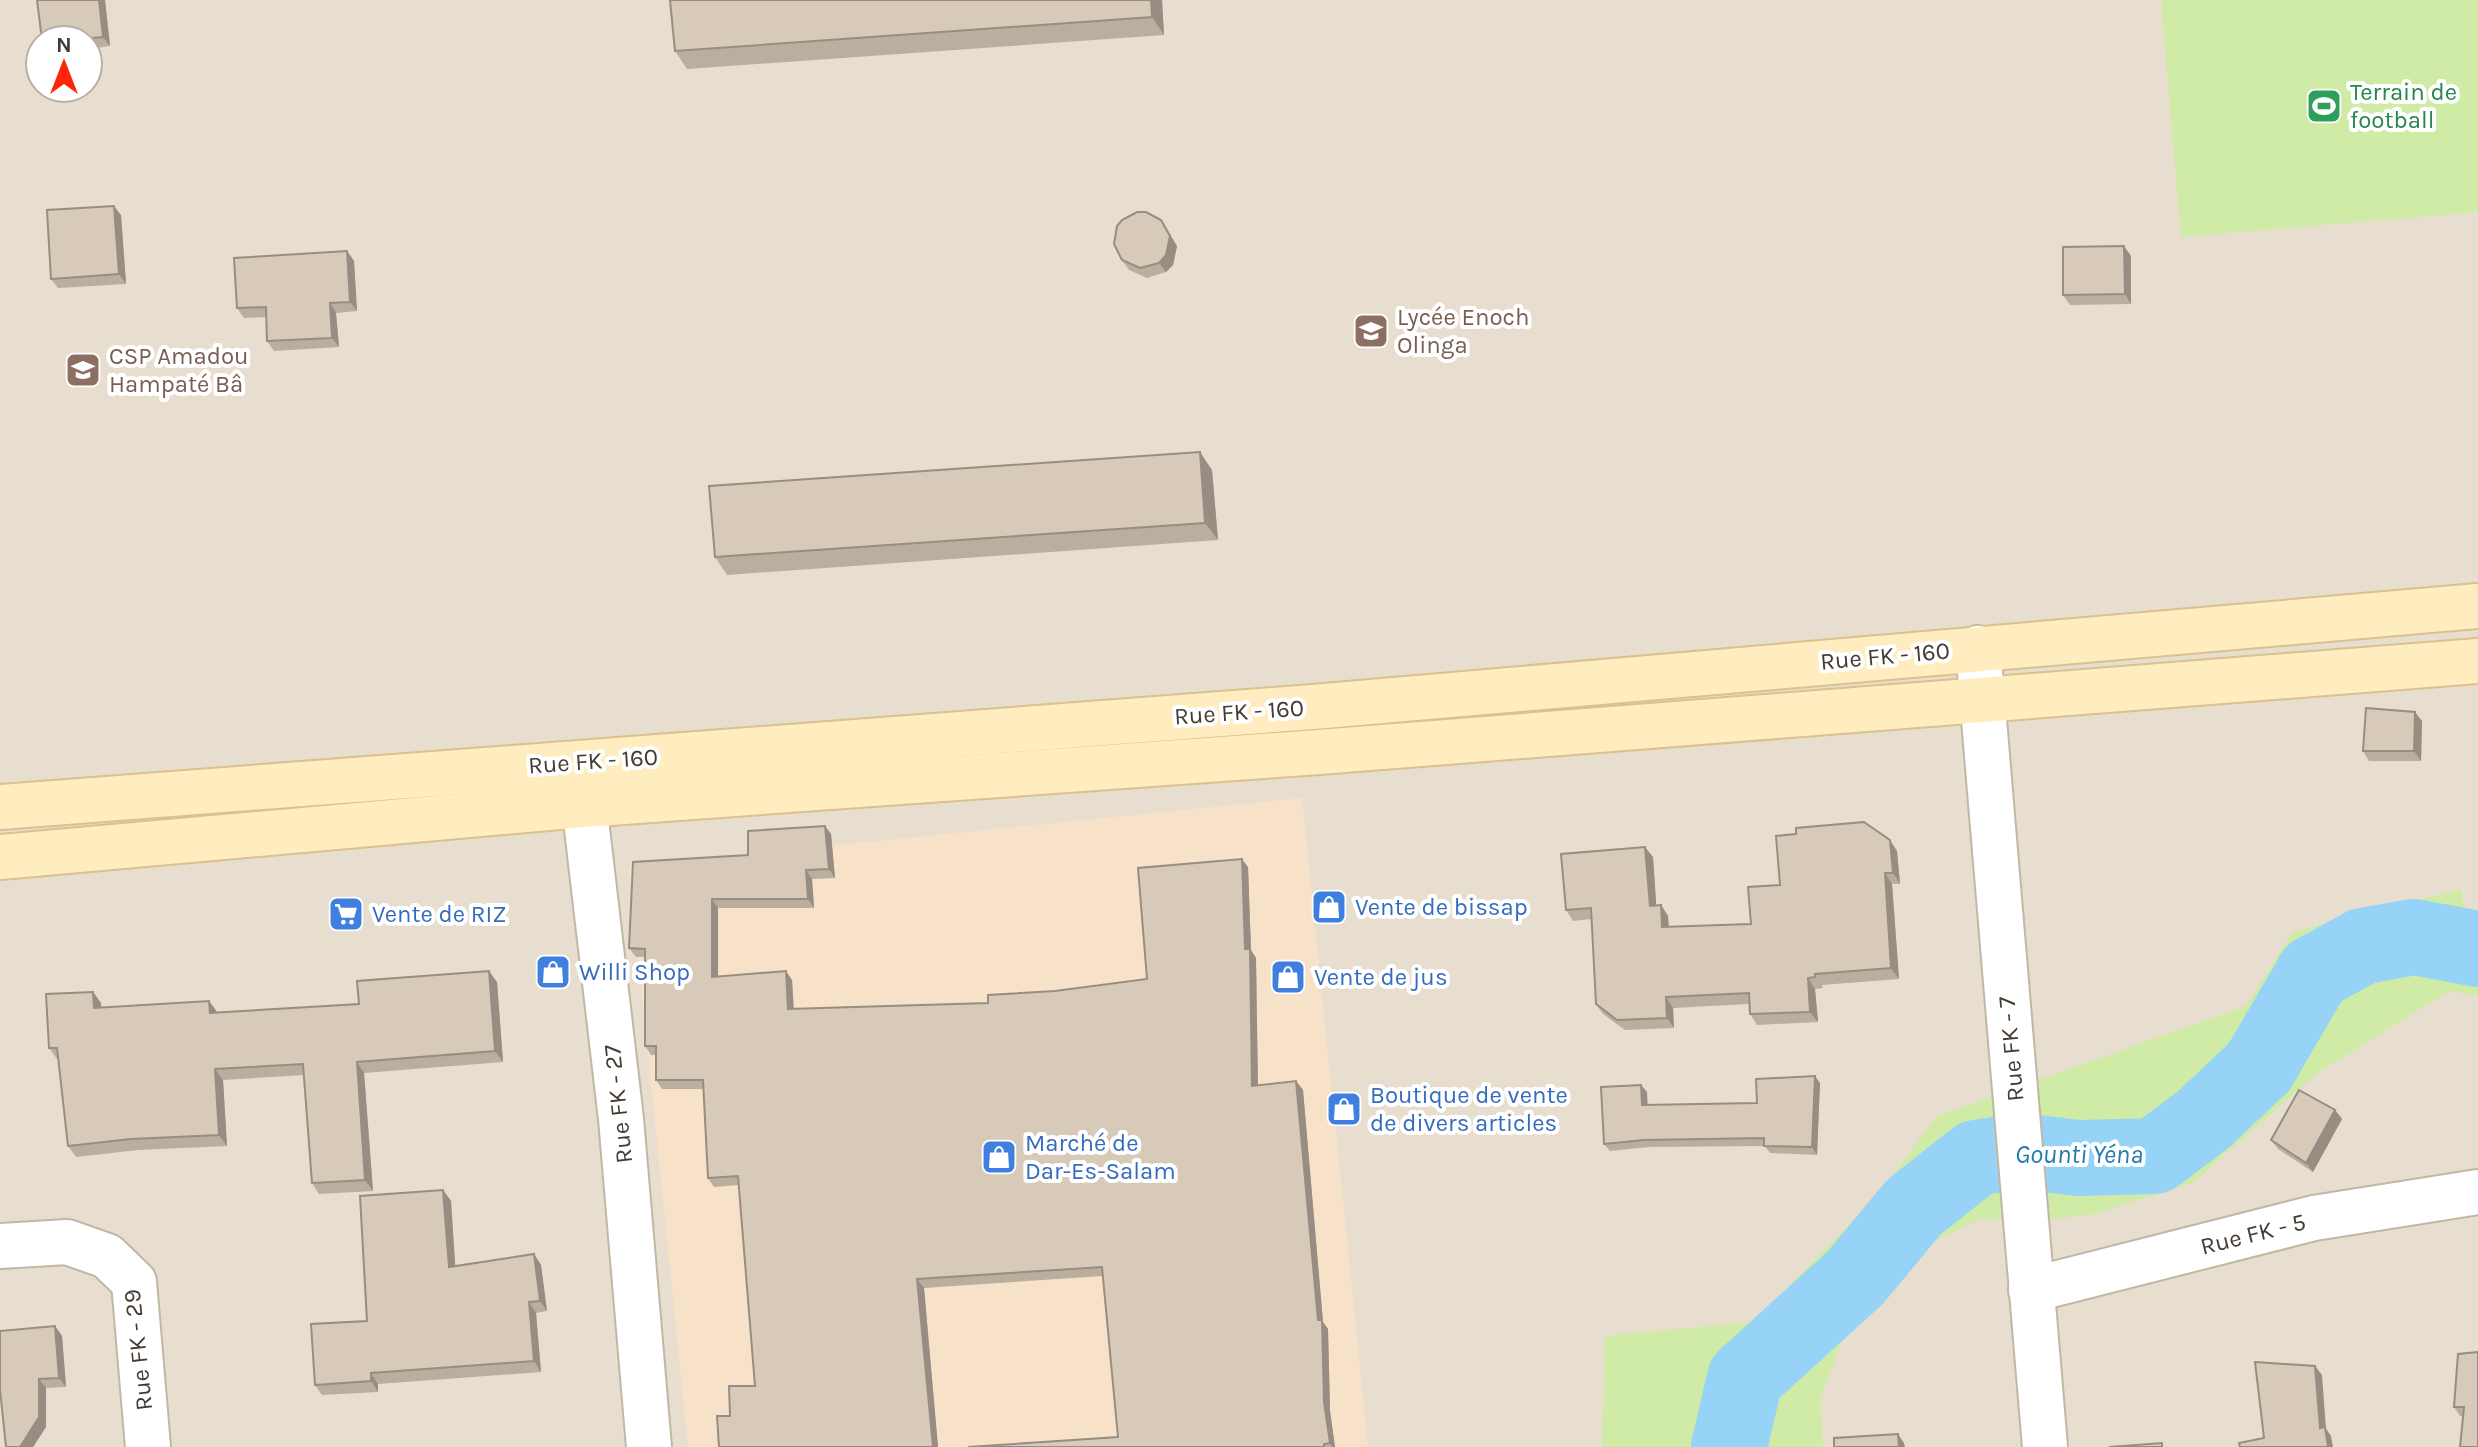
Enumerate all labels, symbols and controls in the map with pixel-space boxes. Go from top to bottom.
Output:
north arrow [24,24,104,104]
text: N [56,32,72,58]
place label: Terrain de football [2350,78,2457,134]
sports icon: Terrain de football [2305,87,2343,125]
place label: Lycée Enoch Olinga [1397,303,1529,359]
school or university icon: Lycée Enoch Olinga [1352,312,1390,350]
place label: CSP Amadou Hampaté Bâ [109,342,249,398]
school or university icon: CSP Amadou Hampaté Bâ [64,351,102,389]
street label: Rue FK - 160 [1819,636,1951,676]
street label: Rue FK - 160 [1173,693,1305,731]
street label: Rue FK - 160 [527,742,659,780]
shop icon: Vente de bissap [1310,888,1348,926]
place label: Vente de bissap [1355,893,1528,921]
supermarket icon: Vente de RIZ [327,895,365,933]
place label: Vente de RIZ [372,900,506,928]
shop icon: Willi Shop [534,953,572,991]
place label: Willi Shop [579,958,690,986]
shop icon: Vente de jus [1269,958,1307,996]
place label: Vente de jus [1314,963,1448,991]
street label: Rue FK - 7 [1992,995,2030,1103]
street label: Rue FK - 27 [598,1043,638,1165]
place label: Boutique de vente de divers articles [1370,1081,1568,1137]
shop icon: Boutique de vente de divers articles [1325,1090,1363,1128]
place label: Marché de Dar-Es-Salam [1025,1129,1176,1185]
shop icon: Marché de Dar-Es-Salam [980,1138,1018,1176]
water label: Gounti Yéna [2015,1139,2143,1170]
street label: Rue FK - 5 [2197,1207,2309,1261]
street label: Rue FK - 29 [118,1288,158,1412]

